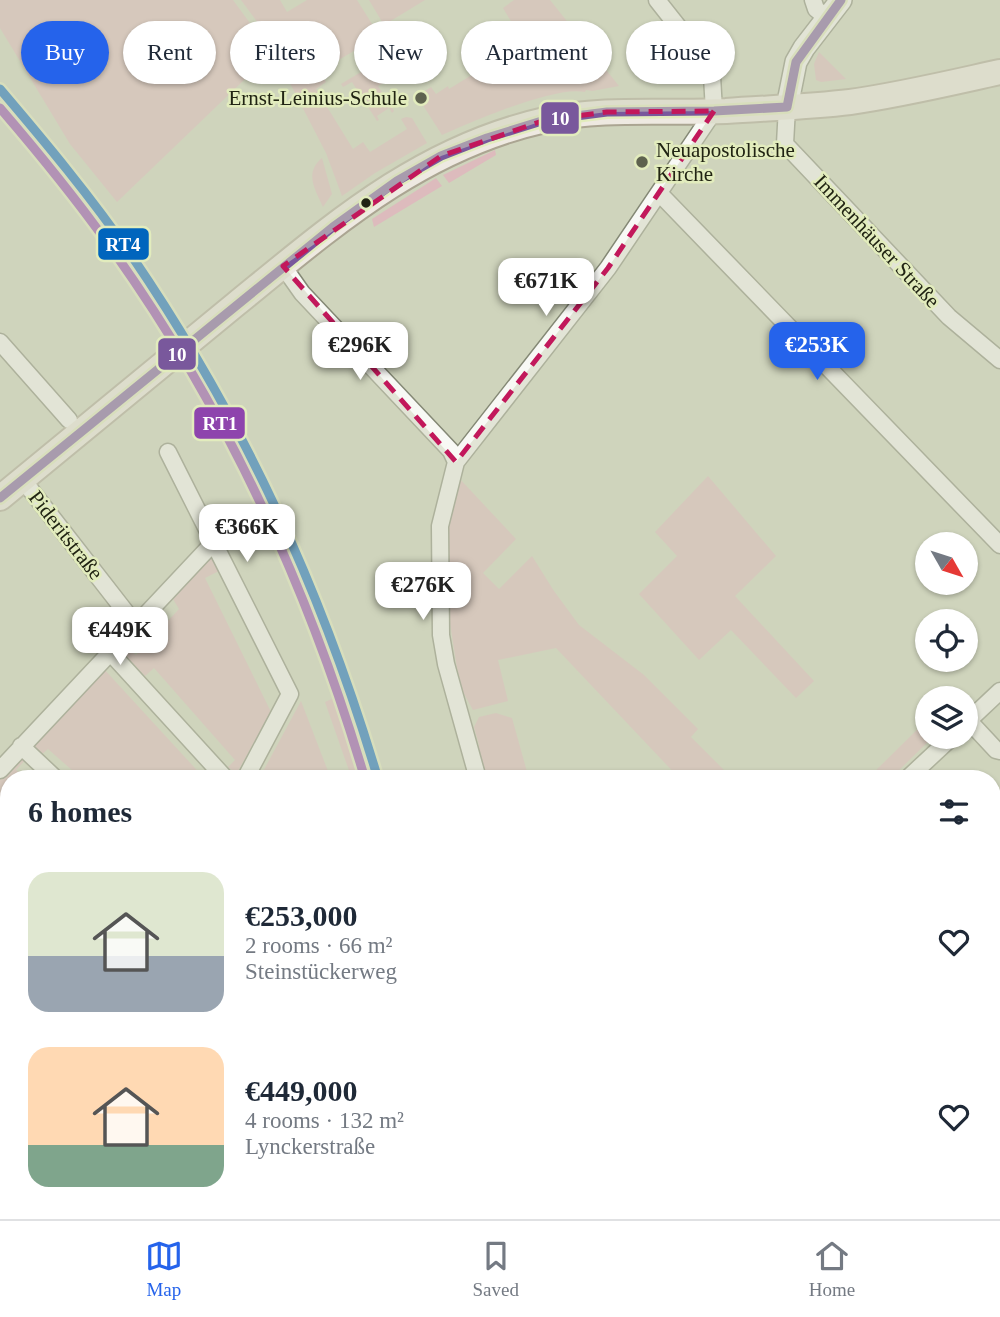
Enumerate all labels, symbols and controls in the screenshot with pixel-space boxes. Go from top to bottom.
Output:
chip: Buy [21,21,109,84]
chip: Rent [123,21,216,84]
chip: Filters [230,21,340,84]
chip: New [354,21,447,84]
chip: Apartment [461,21,612,84]
chip: House [626,21,735,84]
place label: Ernst-Leinius-Schule [229,86,407,110]
marker: Ernst-Leinius-Schule [413,90,429,106]
line badge: 10 [540,101,580,135]
text: 10 [551,108,570,129]
place label: Neuapostolische Kirche [656,138,795,186]
marker: Neuapostolische Kirche [634,154,650,170]
street label: Immenhäuser Straße [809,169,945,313]
unlabelled marker [359,196,373,210]
line badge: RT4 [97,227,150,261]
text: RT4 [105,234,141,255]
pin: €671K [497,258,595,318]
text: €671K [514,268,578,293]
pin: €296K [311,322,409,382]
pin: €253K [768,322,866,382]
text: €296K [328,332,392,357]
text: €253K [785,332,849,357]
line badge: 10 [157,337,197,371]
text: 10 [168,344,187,365]
line badge: RT1 [193,406,246,440]
text: RT1 [202,413,238,434]
street label: Pideritstraße [24,486,108,584]
pin: €366K [198,504,296,564]
text: €366K [215,514,279,539]
north arrow [915,532,978,595]
map controls [915,532,978,749]
pin: €276K [374,562,472,622]
text: €276K [391,572,455,597]
pin: €449K [71,608,169,667]
button: locate [915,609,978,672]
text: €449K [88,617,152,642]
button: layers [915,686,978,749]
icon: filters [935,793,973,831]
text: 6 homes [28,795,132,828]
text: €253,000 [245,899,358,932]
icon: home [84,900,168,984]
icon: heart [935,923,973,961]
text: 2 rooms · 66 m² [245,933,392,958]
text: Steinstückerweg [245,959,397,984]
text: €449,000 [245,1074,358,1107]
icon: home [84,1075,168,1159]
icon: heart [935,1098,973,1136]
text: 4 rooms · 132 m² [245,1108,404,1133]
text: Lynckerstraße [245,1134,375,1159]
tab: Map [145,1237,183,1301]
tab: Saved [473,1237,519,1301]
tab: Home [809,1237,855,1301]

